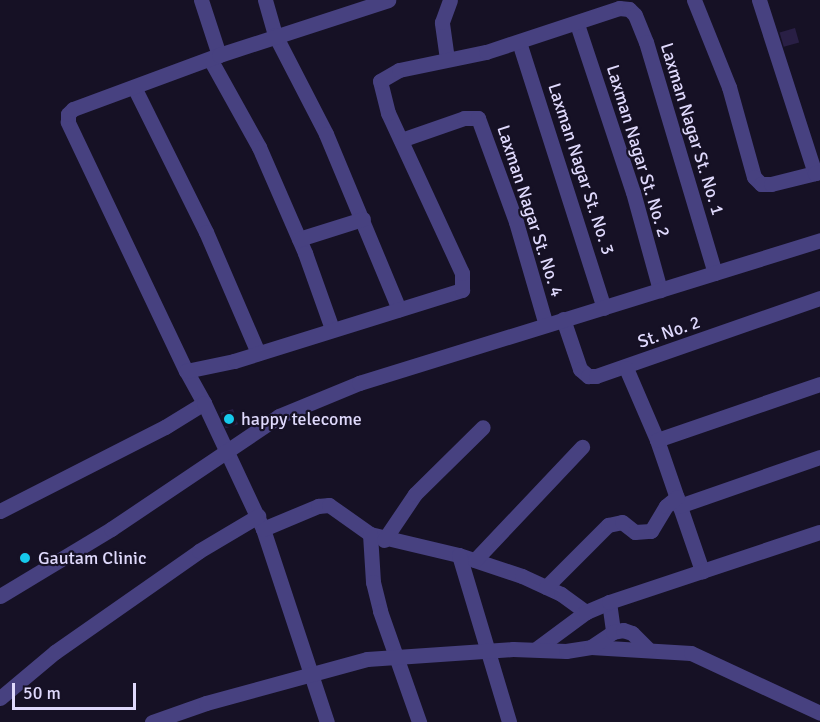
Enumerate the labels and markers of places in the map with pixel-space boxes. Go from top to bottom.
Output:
place label: happy telecome [241,408,362,430]
marker: happy telecome [222,412,236,426]
place label: Gautam Clinic [38,547,146,569]
marker: Gautam Clinic [16,549,34,567]

